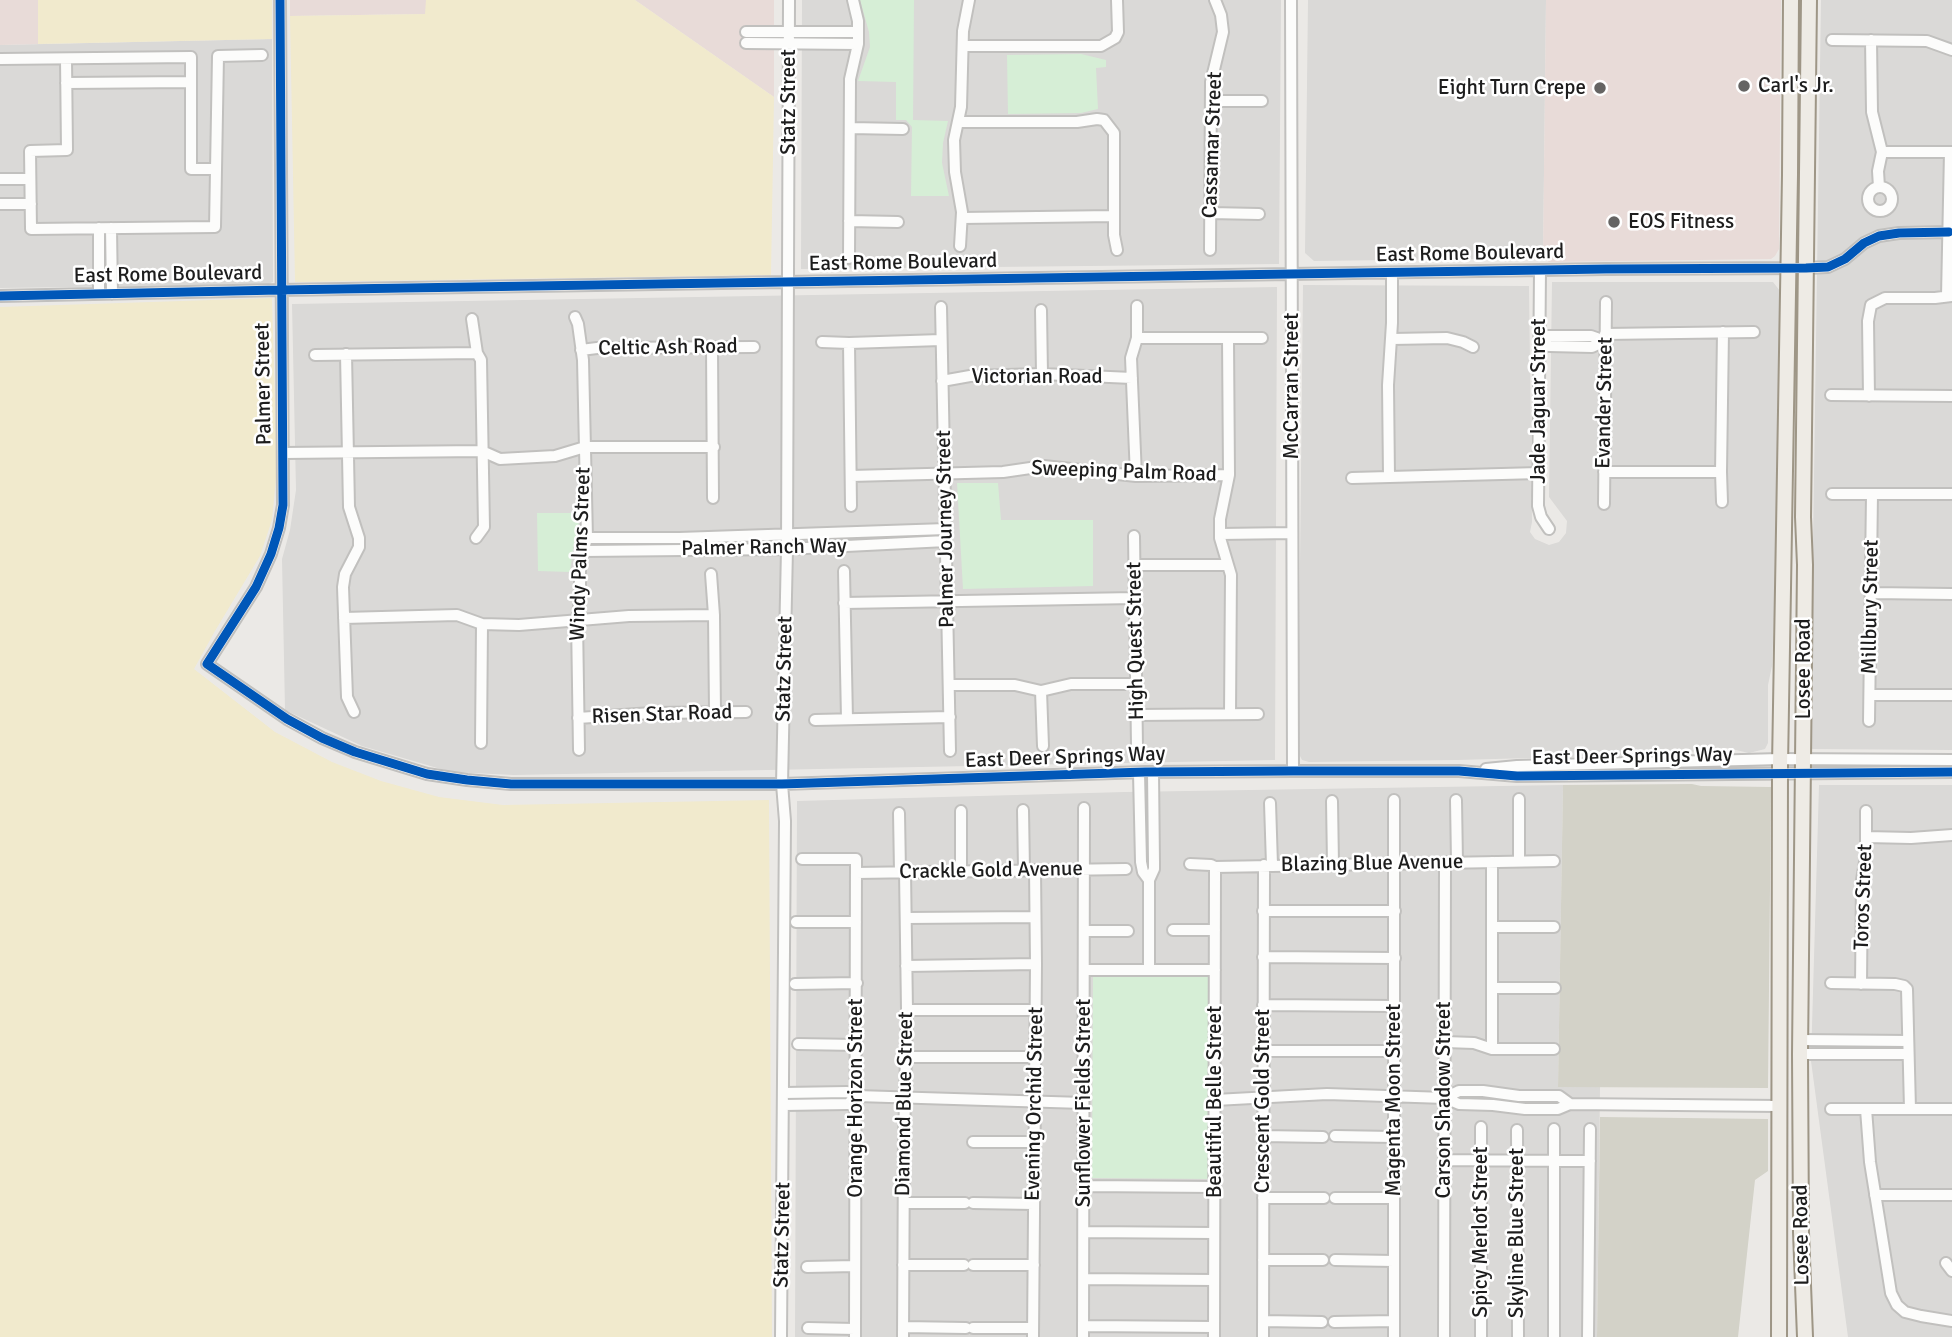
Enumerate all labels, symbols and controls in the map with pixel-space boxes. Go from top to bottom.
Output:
street label: Statz Street [776,49,802,155]
street label: Cassamar Street [1198,71,1228,219]
place label: Carl's Jr. [1758,73,1834,99]
place label: Eight Turn Crepe [1438,75,1586,101]
marker: Carl's Jr. [1736,78,1752,94]
marker: Eight Turn Crepe [1592,80,1608,96]
place label: EOS Fitness [1628,209,1734,235]
marker: EOS Fitness [1606,214,1622,230]
street label: East Rome Boulevard [1375,240,1565,268]
street label: East Rome Boulevard [808,249,998,277]
street label: East Rome Boulevard [73,261,263,289]
street label: McCarran Street [1279,313,1305,459]
street label: Jade Jaguar Street [1526,318,1552,484]
street label: Palmer Street [250,323,278,445]
street label: Celtic Ash Road [598,334,738,362]
street label: Evander Street [1591,337,1619,469]
street label: Victorian Road [971,364,1103,390]
street label: Palmer Journey Street [932,430,960,628]
street label: Sweeping Palm Road [1031,456,1217,488]
street label: Windy Palms Street [565,467,597,641]
street label: Palmer Ranch Way [681,534,847,562]
street label: Millbury Street [1857,539,1885,675]
street label: High Quest Street [1122,562,1150,720]
street label: Statz Street [771,616,799,722]
street label: Losee Road [1791,618,1817,720]
street label: Risen Star Road [591,700,733,730]
street label: East Deer Springs Way [964,742,1166,774]
street label: East Deer Springs Way [1531,743,1733,771]
street label: Toros Street [1850,843,1878,951]
street label: Blazing Blue Avenue [1280,850,1464,878]
street label: Crackle Gold Avenue [899,857,1083,885]
street label: Orange Horizon Street [843,998,869,1198]
street label: Sunflower Fields Street [1071,999,1097,1207]
street label: Carson Shadow Street [1431,1001,1457,1199]
street label: Magenta Moon Street [1381,1004,1407,1196]
street label: Beautiful Belle Street [1202,1006,1228,1198]
street label: Evening Orchid Street [1021,1007,1049,1201]
street label: Crescent Gold Street [1250,1009,1276,1193]
street label: Diamond Blue Street [891,1011,919,1197]
street label: Spicy Merlot Street [1468,1146,1494,1318]
street label: Skyline Blue Street [1504,1148,1530,1318]
street label: Statz Street [769,1182,797,1288]
street label: Losee Road [1789,1184,1815,1286]

